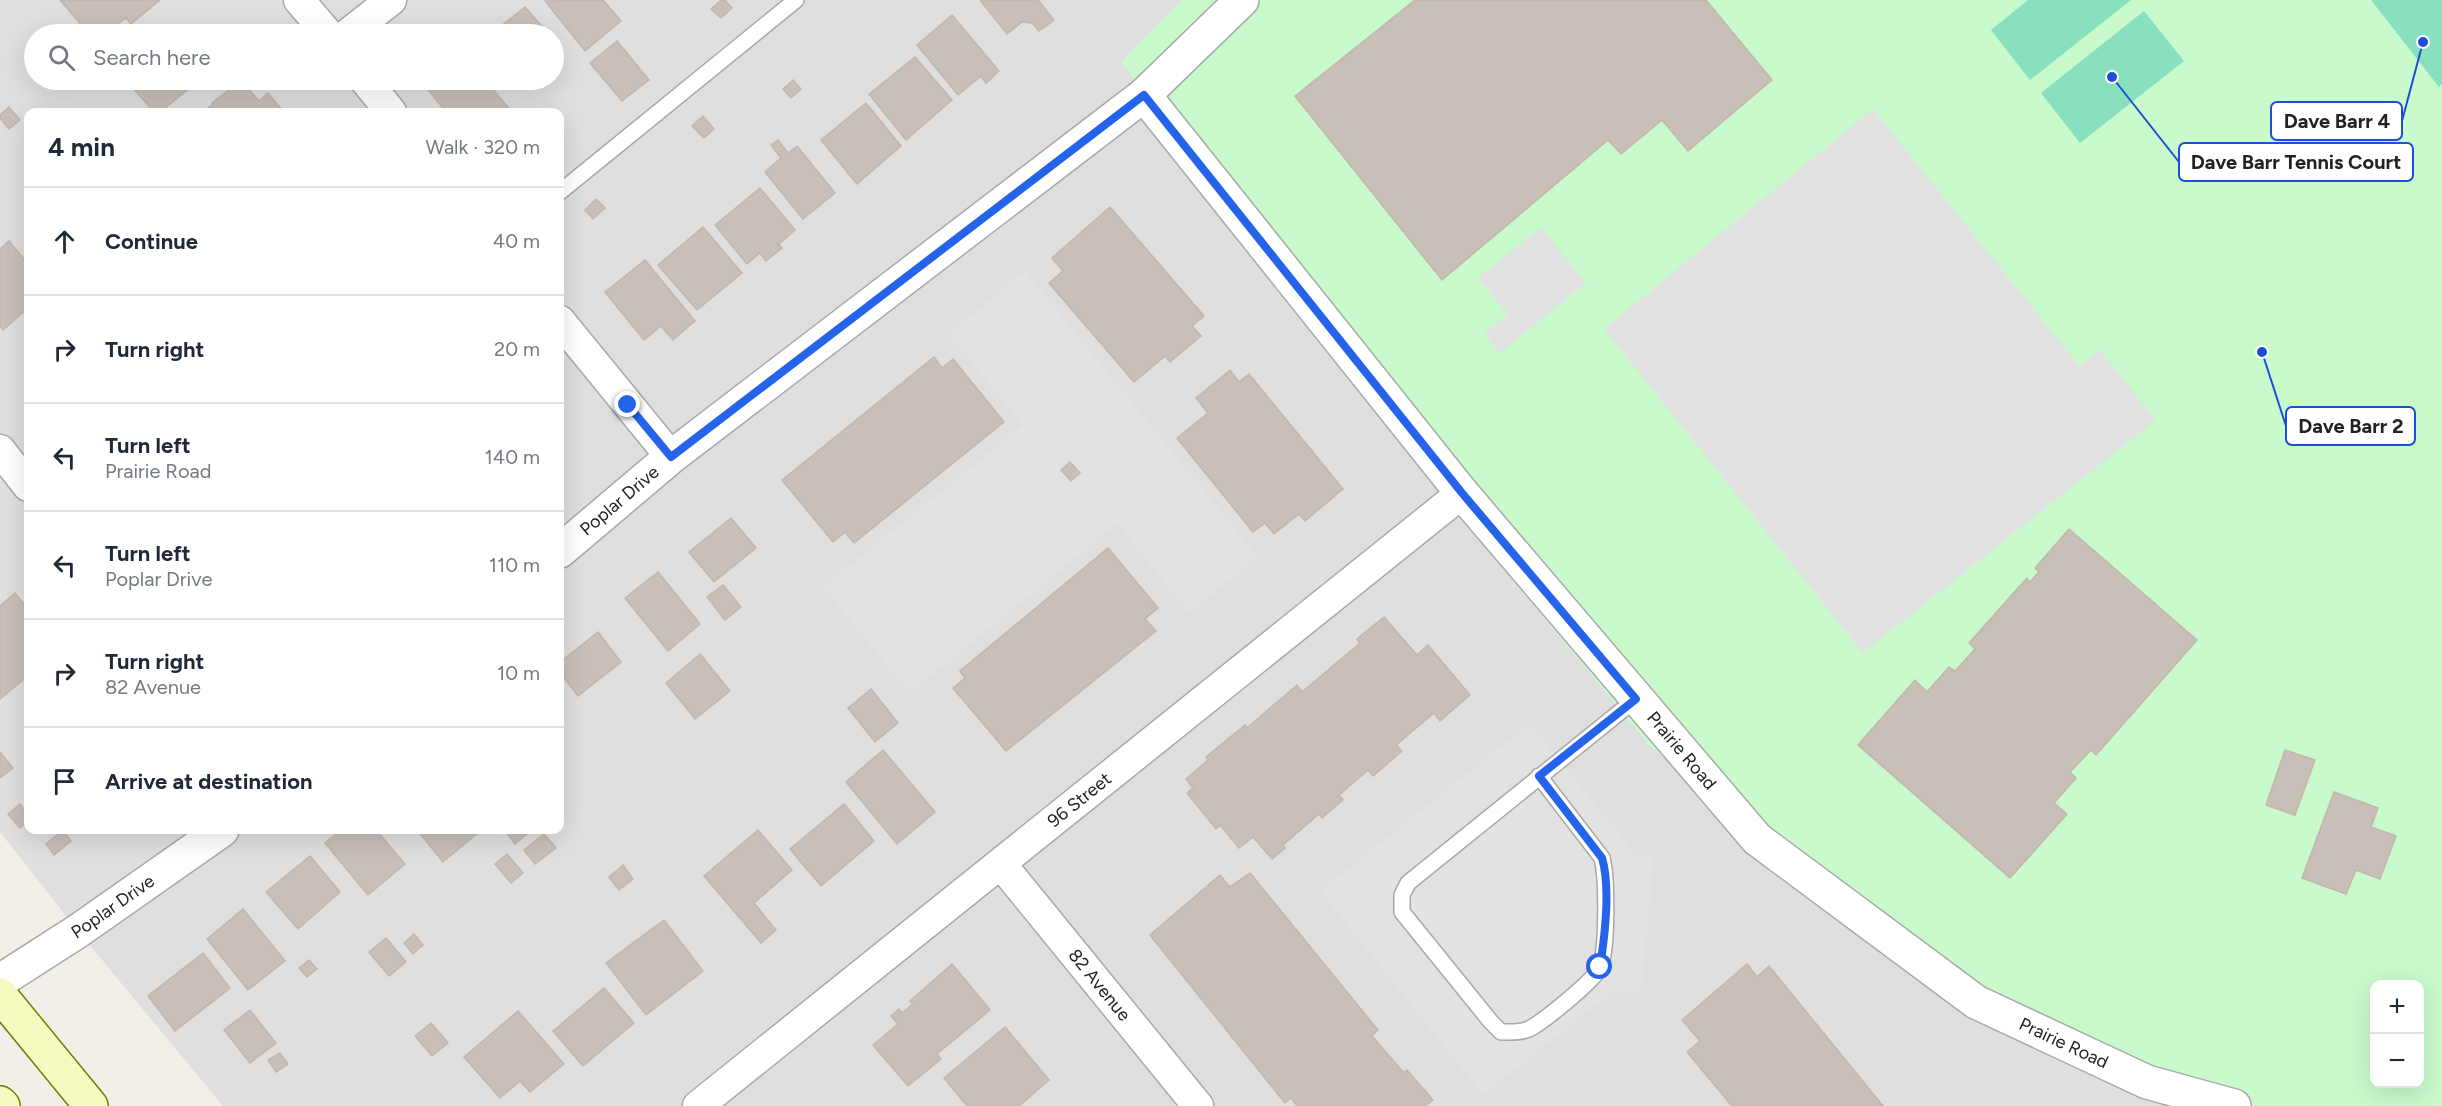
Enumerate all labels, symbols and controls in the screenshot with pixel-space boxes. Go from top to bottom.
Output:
search box [24,24,564,90]
icon: search [45,41,78,74]
text: Search here [93,44,211,71]
callout: Dave Barr 4 [2271,102,2402,140]
text: Dave Barr 4 [2284,109,2391,133]
text: 4 min [48,131,115,163]
text: Walk · 320 m [426,135,540,159]
callout: Dave Barr Tennis Court [2179,143,2413,181]
text: Dave Barr Tennis Court [2191,150,2401,174]
icon: ahead [48,225,81,258]
text: Continue [105,228,198,255]
text: 40 m [493,229,540,253]
icon: right [48,333,81,366]
text: Turn right [105,336,204,363]
text: 20 m [494,337,540,361]
route end [614,391,640,417]
callout: Dave Barr 2 [2286,407,2415,445]
text: Dave Barr 2 [2298,414,2404,438]
text: Turn left [105,432,191,459]
icon: left [48,441,81,474]
text: 140 m [485,445,540,469]
text: Prairie Road [105,459,211,483]
street label: Poplar Drive [576,461,664,540]
text: Turn left [105,540,191,567]
icon: left [48,549,81,582]
text: 110 m [489,553,540,577]
text: Poplar Drive [105,567,212,591]
text: Turn right [105,648,204,675]
icon: right [48,657,81,690]
text: 10 m [497,661,540,685]
text: 82 Avenue [105,675,201,699]
street label: Prairie Road [1642,707,1721,794]
icon: arrive [48,765,81,798]
text: Arrive at destination [105,768,313,795]
street label: 96 Street [1043,768,1116,832]
street label: Poplar Drive [67,870,159,943]
street label: 82 Avenue [1064,945,1135,1026]
route start [1586,953,1612,979]
map controls [2370,980,2424,1088]
button: + [2370,980,2424,1034]
street label: Prairie Road [2016,1013,2112,1073]
button: − [2370,1034,2424,1088]

